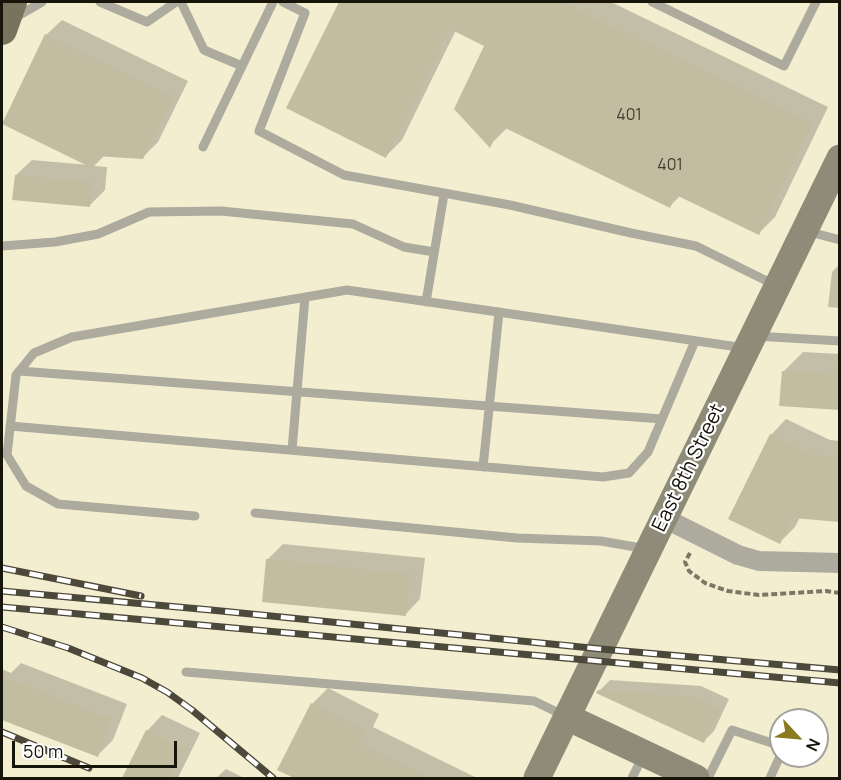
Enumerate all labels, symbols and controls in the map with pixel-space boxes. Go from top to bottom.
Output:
house number: 401 [616,106,642,126]
house number: 401 [657,156,683,176]
street label: East 8th Street [648,400,730,536]
north arrow [769,708,829,768]
scale bar [15,729,180,767]
text: N [801,735,826,755]
text: 50 m [23,739,63,763]

